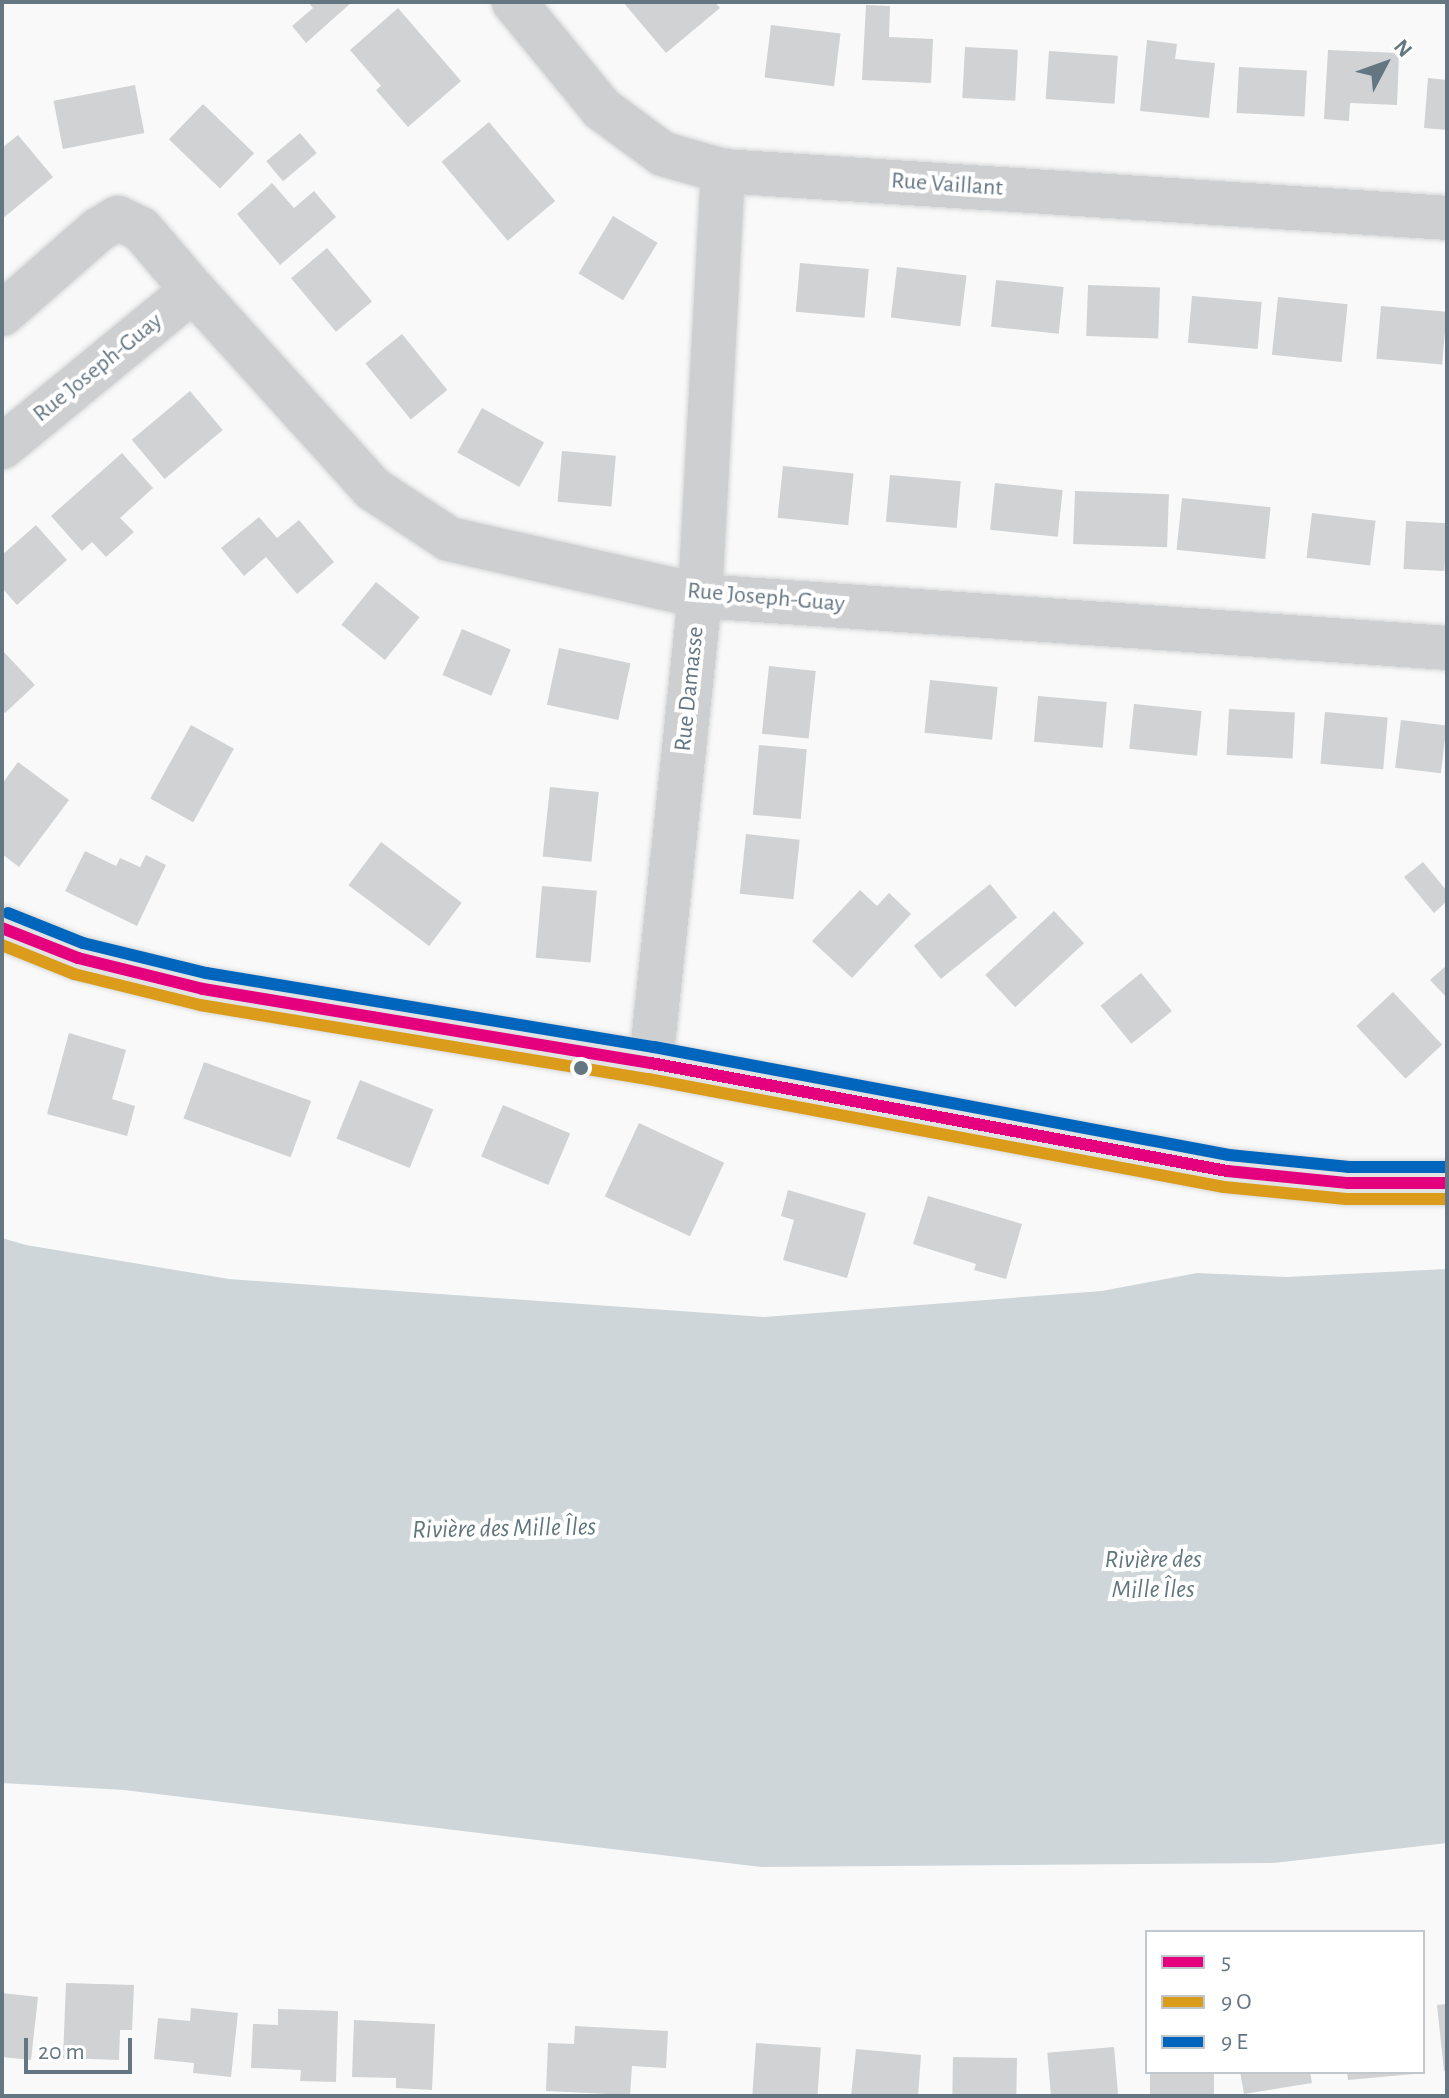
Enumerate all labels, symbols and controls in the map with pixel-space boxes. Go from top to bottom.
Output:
north arrow [1345,24,1425,104]
text: N [1390,35,1416,61]
street label: Rue Vaillant [890,167,1004,203]
street label: Rue Joseph-Guay [28,307,168,429]
street label: Rue Joseph-Guay [686,577,846,619]
street label: Rue Damasse [669,625,711,753]
unlabelled marker [573,1060,589,1076]
water label: Rivière des Mille Îles [412,1512,596,1546]
water label: Rivière des Mille Îles [1104,1544,1202,1606]
legend [1145,1930,1425,2074]
text: 5 [1221,1950,1231,1974]
text: 9 O [1221,1990,1251,2014]
scale bar [28,2022,136,2072]
text: 9 E [1221,2030,1248,2054]
text: 20 m [38,2040,85,2064]

